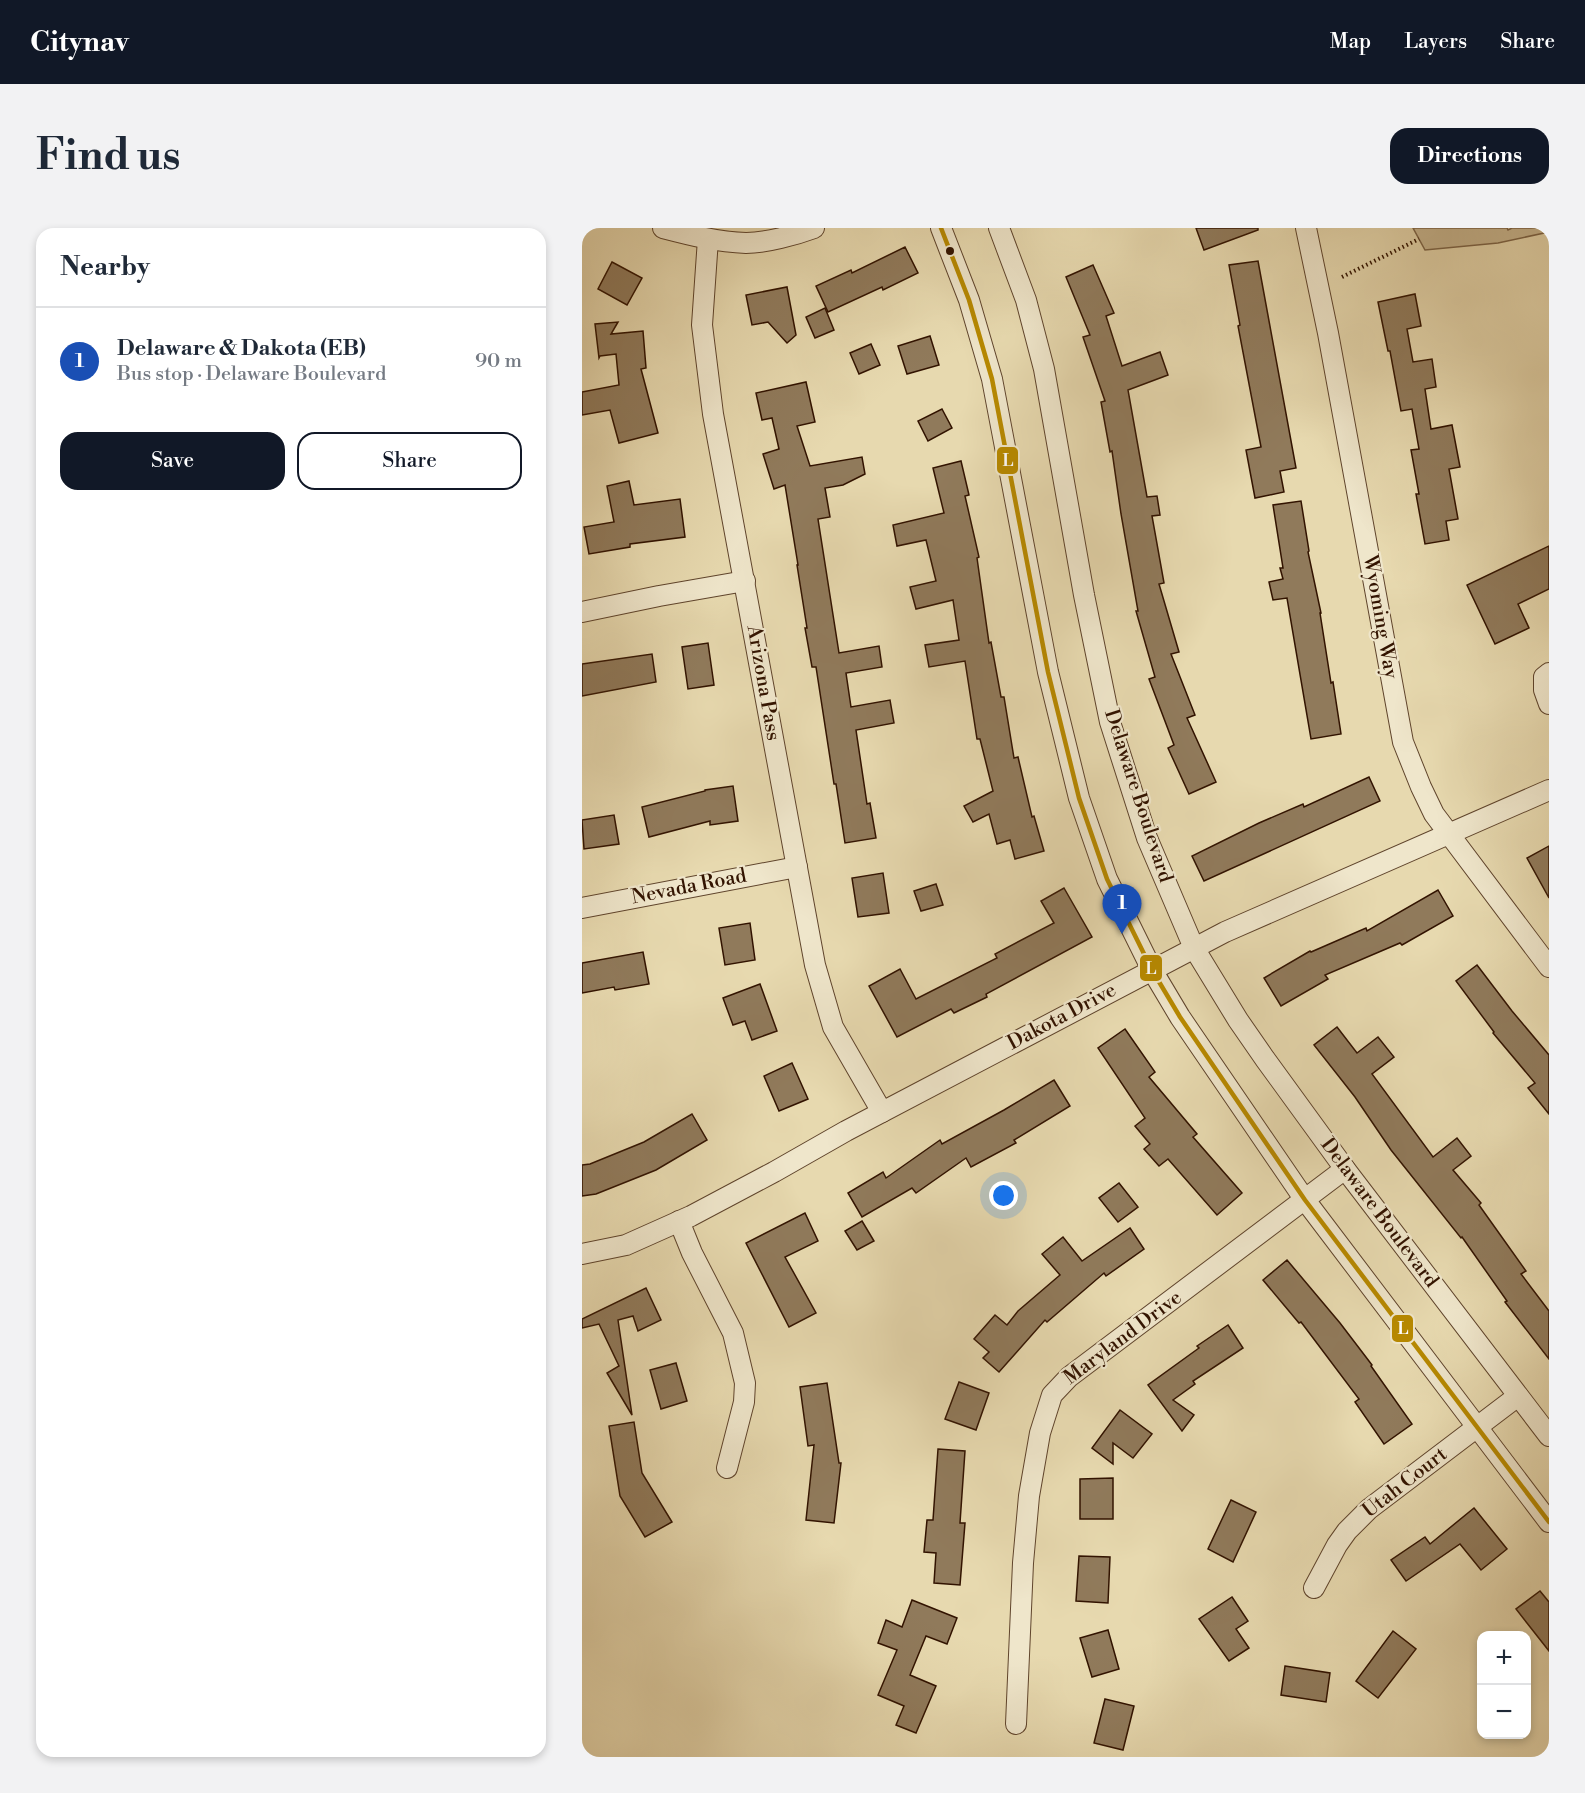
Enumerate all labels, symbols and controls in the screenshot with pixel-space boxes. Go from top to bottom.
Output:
text: Citynav [30,25,129,60]
text: Map [1330,29,1371,55]
text: Layers [1404,29,1467,55]
text: Share [1500,29,1555,55]
button: Directions [1390,128,1549,184]
text: Find us [36,130,180,183]
unlabelled marker [944,245,956,257]
text: Nearby [60,251,150,283]
text: Delaware & Dakota (EB) [117,335,366,362]
text: 1 [75,349,84,374]
text: 90 m [475,349,522,374]
text: Bus stop · Delaware Boulevard [117,362,386,387]
button: Save [60,432,285,490]
button: Share [297,432,522,490]
line badge: L [996,446,1019,475]
text: L [1003,451,1014,471]
street label: Wyoming Way [1357,552,1403,681]
street label: Arizona Pass [740,622,785,743]
street label: Delaware Boulevard [1098,706,1178,886]
street label: Nevada Road [629,863,749,910]
pin: 1 [1102,884,1142,934]
line badge: L [1139,954,1163,982]
text: L [1146,959,1157,979]
street label: Dakota Drive [1003,978,1121,1056]
street label: Delaware Boulevard [1315,1133,1444,1293]
your location [989,1181,1018,1210]
street label: Maryland Drive [1059,1286,1187,1390]
line badge: L [1391,1314,1414,1343]
text: L [1398,1319,1409,1339]
street label: Utah Court [1358,1442,1452,1524]
map controls [1477,1631,1531,1739]
button: + [1477,1631,1531,1685]
button: − [1477,1685,1531,1739]

